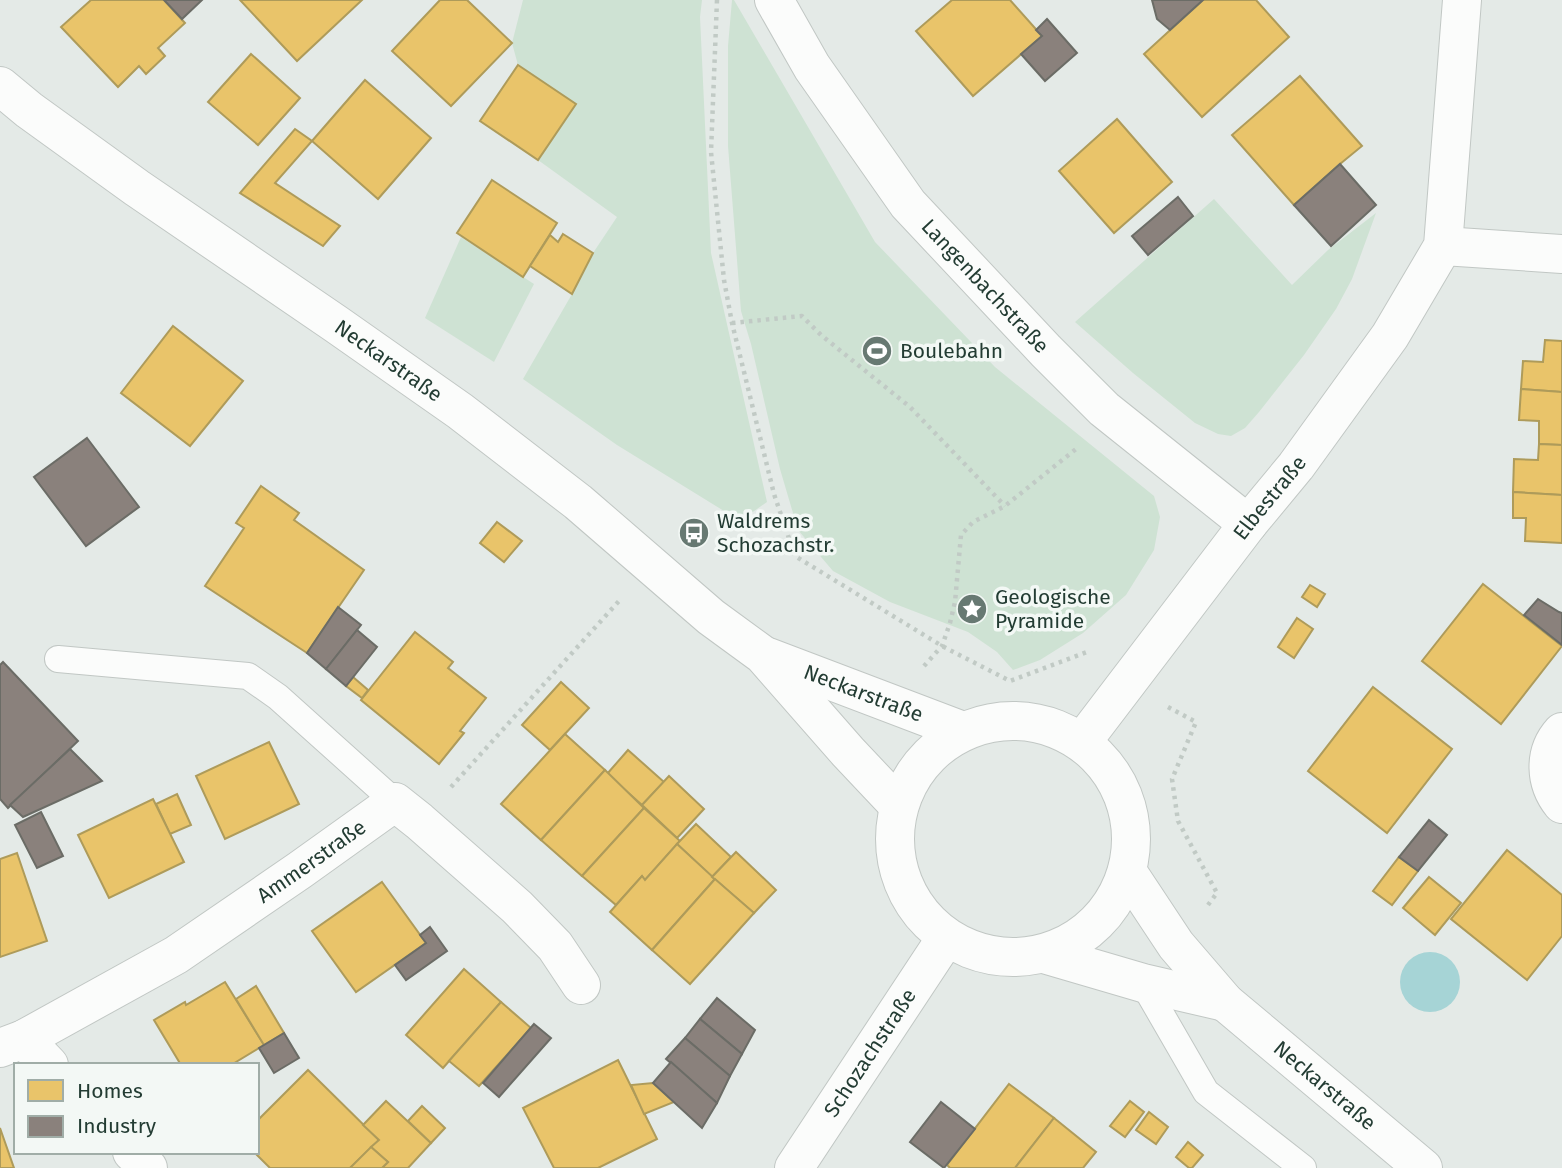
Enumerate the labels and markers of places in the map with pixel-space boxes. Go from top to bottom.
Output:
sports icon: Boulebahn [860,334,894,368]
place label: Boulebahn [900,338,1003,364]
place label: Waldrems Schozachstr. [717,508,834,558]
bus stop icon: Waldrems Schozachstr. [677,516,711,550]
place label: Geologische Pyramide [995,584,1111,634]
place icon: Geologische Pyramide [955,592,989,626]

